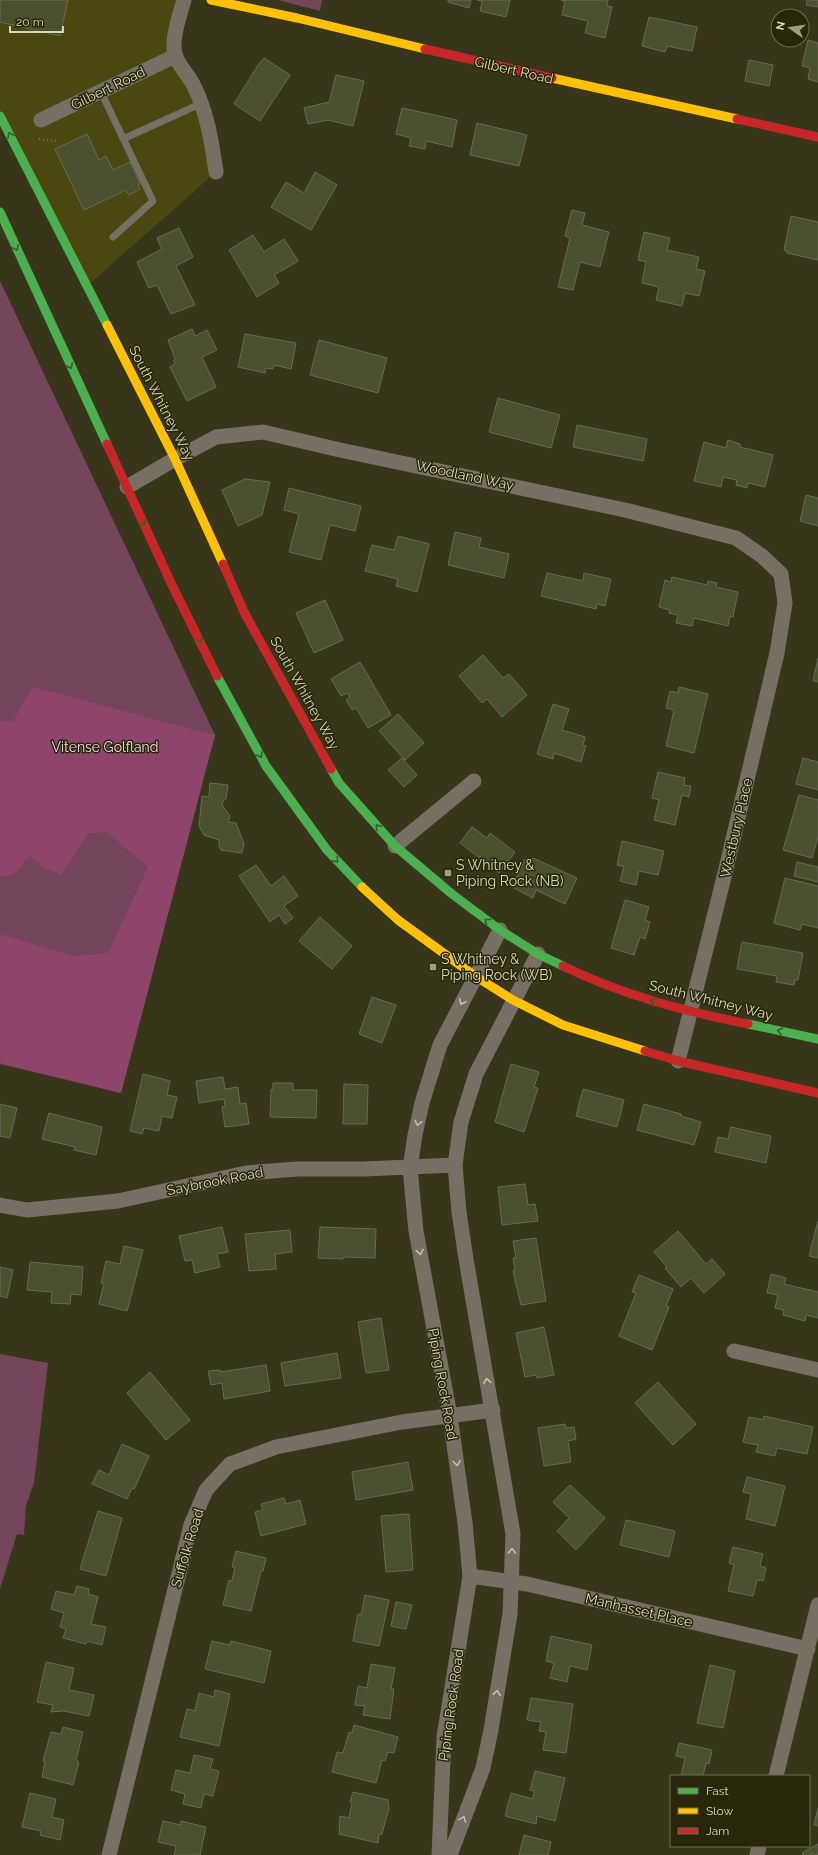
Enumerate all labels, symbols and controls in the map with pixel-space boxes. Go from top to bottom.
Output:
scale bar [10,8,63,34]
north arrow [770,8,810,48]
text: 20 m [16,15,44,29]
text: N [773,20,788,31]
street label: Gilbert Road [473,53,555,87]
street label: Gilbert Road [68,63,148,113]
one-way arrow [7,132,15,139]
one-way arrow [11,243,19,251]
street label: South Whitney Way [126,343,198,464]
one-way arrow [65,362,73,369]
street label: Woodland Way [415,457,516,493]
one-way arrow [139,519,147,526]
street label: South Whitney Way [267,634,343,753]
one-way arrow [195,636,202,643]
park label: Vitense Golfland [52,739,158,755]
one-way arrow [255,751,262,758]
street label: Westbury Place [717,776,755,880]
one-way arrow [376,824,383,831]
one-way arrow [331,855,339,863]
place label: S Whitney & Piping Rock (NB) [456,857,564,889]
marker: S Whitney & Piping Rock (NB) [443,868,453,878]
one-way arrow [484,918,491,925]
place label: S Whitney & Piping Rock (WB) [441,951,552,983]
marker: S Whitney & Piping Rock (WB) [428,962,438,972]
street label: South Whitney Way [647,977,775,1023]
one-way arrow [459,997,466,1005]
one-way arrow [650,997,657,1006]
one-way arrow [777,1027,783,1035]
one-way arrow [414,1120,422,1127]
street label: Saybrook Road [165,1164,265,1198]
one-way arrow [415,1249,423,1255]
street label: Piping Rock Road [425,1327,461,1441]
one-way arrow [484,1378,492,1384]
one-way arrow [452,1460,461,1466]
street label: Suffolk Road [167,1507,207,1589]
one-way arrow [508,1548,517,1554]
street label: Manhasset Place [584,1590,694,1630]
street label: Piping Rock Road [435,1648,467,1762]
one-way arrow [492,1690,501,1697]
legend [670,1775,810,1847]
text: Fast [706,1784,729,1798]
text: Slow [706,1804,733,1818]
one-way arrow [459,1815,467,1822]
text: Jam [706,1824,729,1838]

